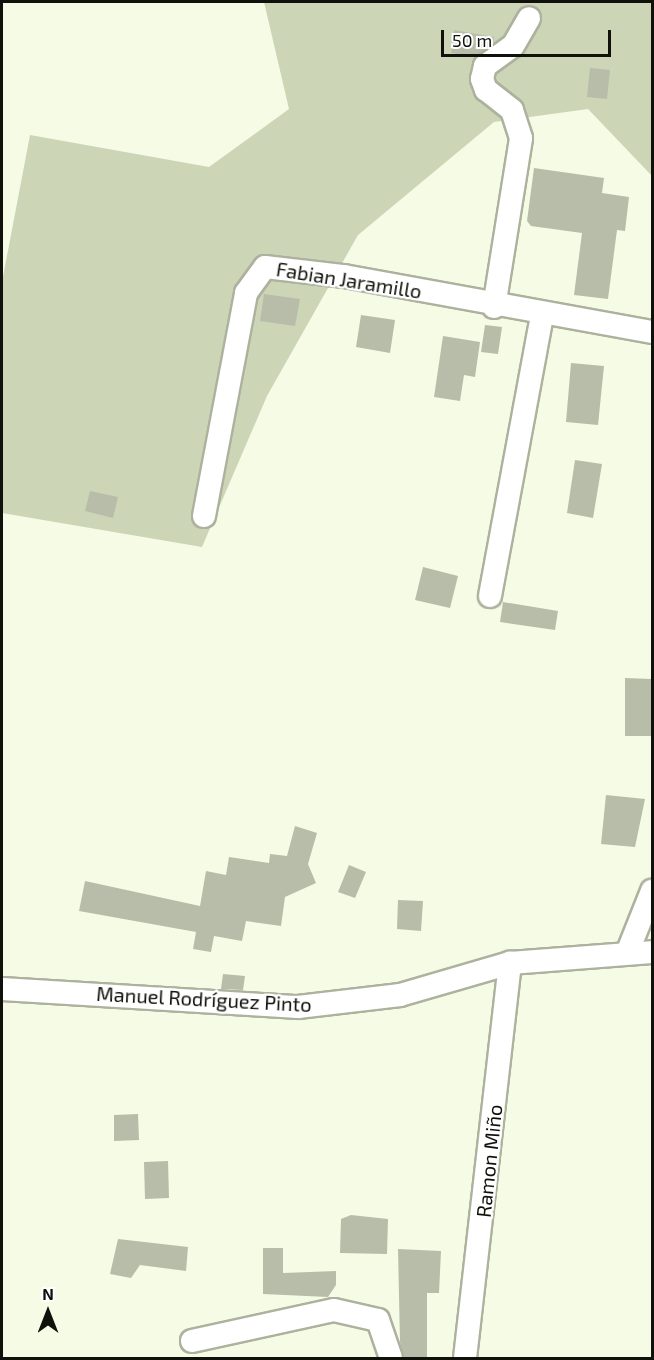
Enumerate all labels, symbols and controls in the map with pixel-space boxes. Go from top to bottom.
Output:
scale bar [444,18,614,56]
text: 50 m [452,29,492,51]
street label: Fabian Jaramillo [274,257,424,303]
street label: Manuel Rodríguez Pinto [95,981,313,1017]
street label: Ramon Miño [471,1103,507,1219]
north arrow [18,1282,78,1342]
text: N [42,1284,54,1303]

